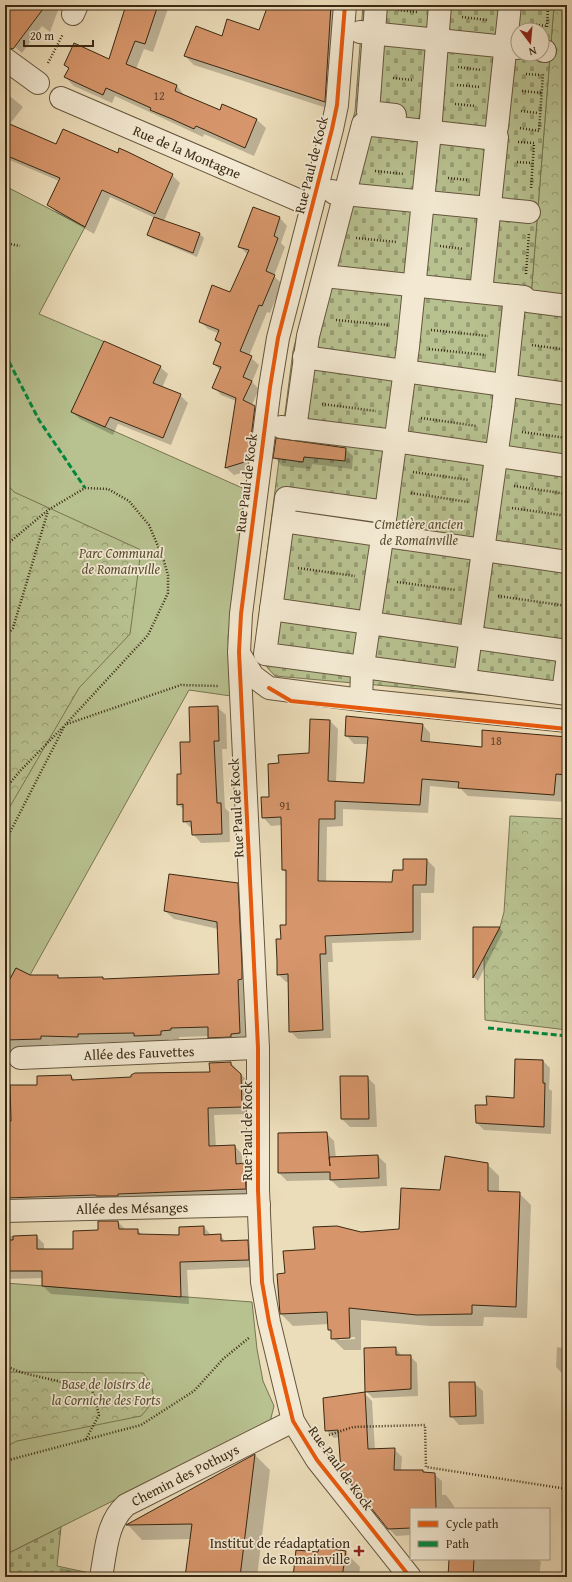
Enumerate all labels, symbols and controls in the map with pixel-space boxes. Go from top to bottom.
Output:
scale bar [24,22,93,48]
north arrow [510,22,550,62]
text: 20 m [30,27,54,44]
text: N [526,43,538,60]
house number: 12 [153,87,165,104]
street label: Rue Paul de Kock [289,113,333,216]
street label: Rue de la Montagne [130,120,244,184]
street label: Rue Paul de Kock [230,431,262,534]
park label: Cimetière ancien de Romainville [375,514,463,550]
park label: Parc Communal de Romainville [78,543,164,579]
house number: 18 [490,732,502,749]
street label: Rue Paul de Kock [223,757,249,858]
house number: 91 [279,797,291,814]
street label: Allée des Fauvettes [83,1041,195,1065]
street label: Rue Paul de Kock [237,1080,257,1181]
street label: Allée des Mésanges [76,1197,188,1219]
park label: Base de loisirs de la Corniche des Forts [51,1374,161,1410]
street label: Rue Paul de Kock [304,1422,379,1515]
street label: Chemin des Pothuys [128,1439,242,1511]
legend [410,1508,550,1560]
text: Cycle path [446,1515,499,1532]
place label: Institut de réadaptation de Romainville [210,1533,350,1569]
text: Path [446,1535,469,1552]
marker: Institut de réadaptation de Romainville [353,1545,365,1557]

